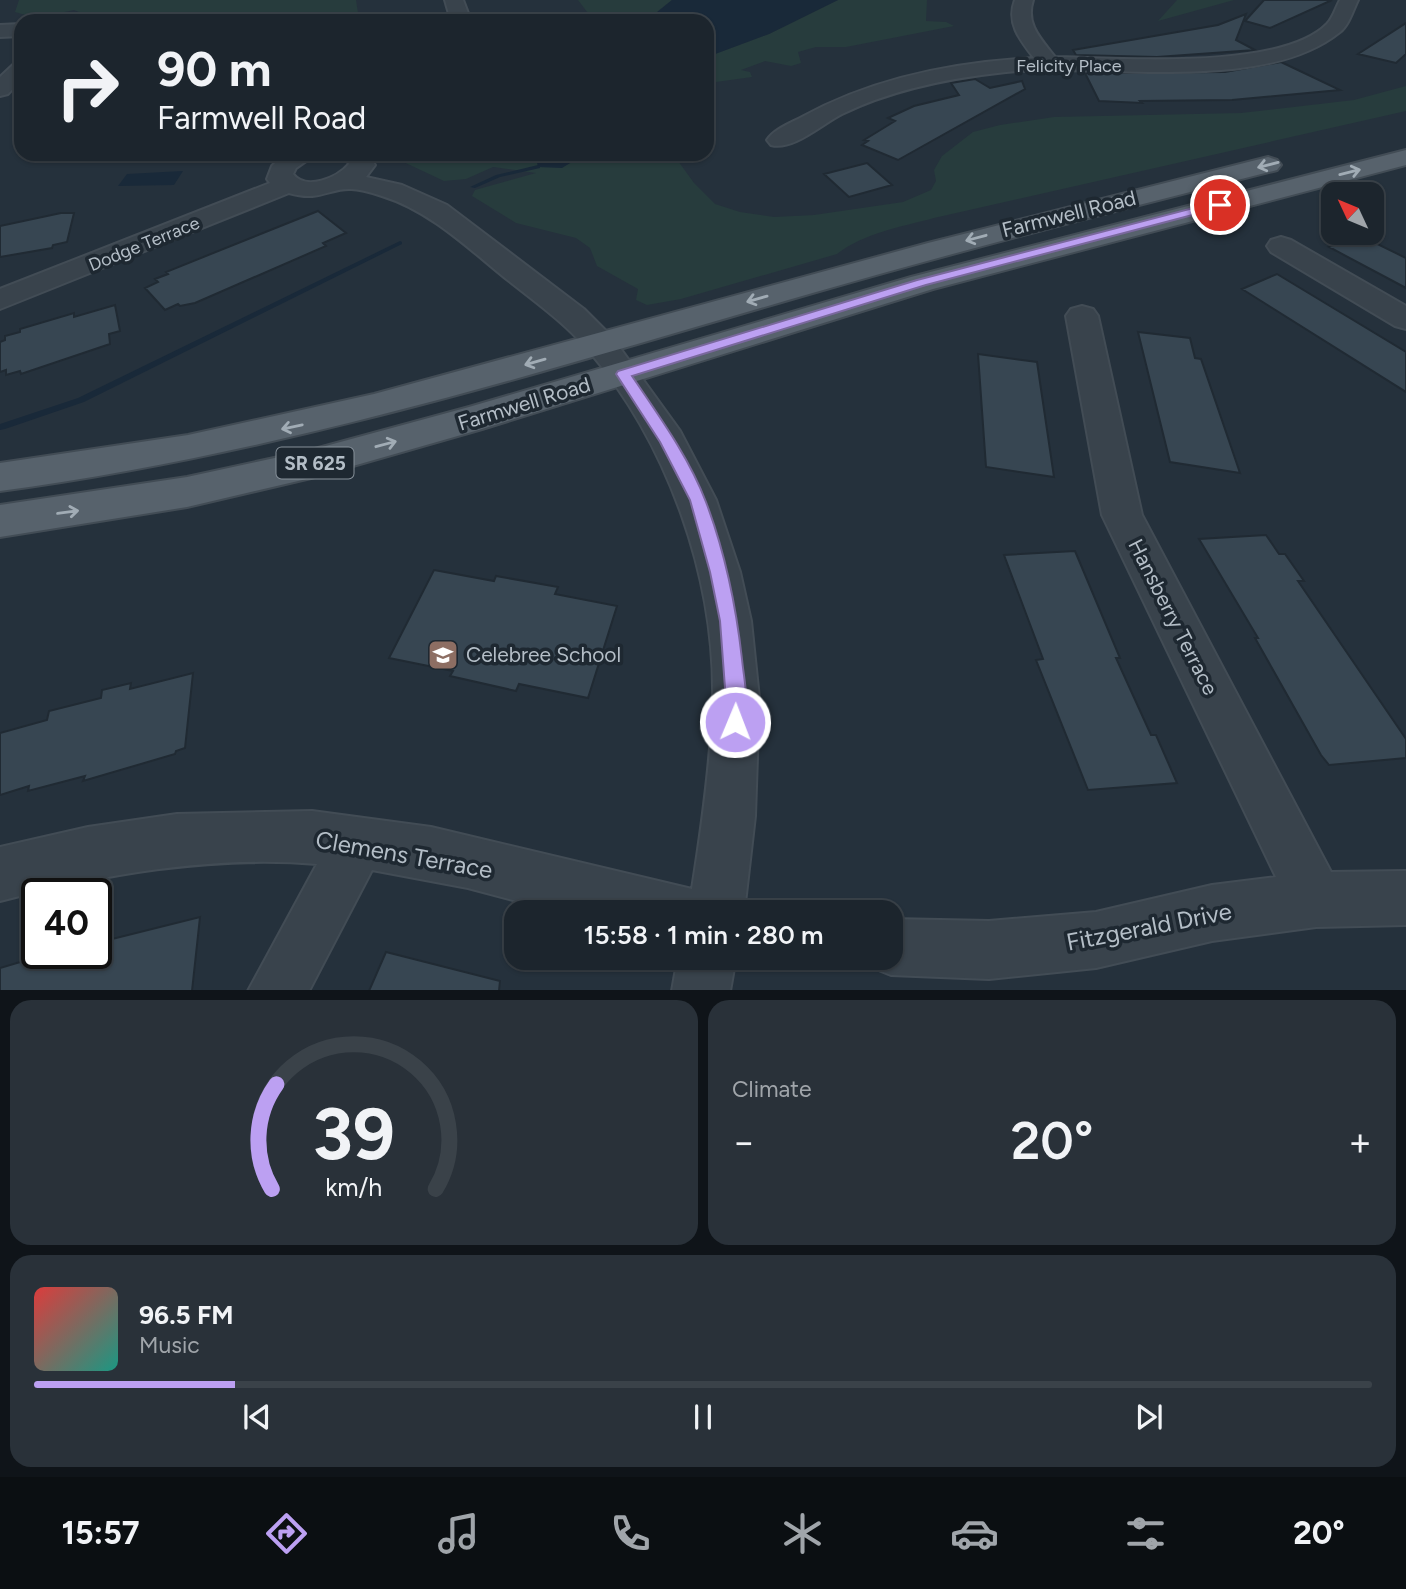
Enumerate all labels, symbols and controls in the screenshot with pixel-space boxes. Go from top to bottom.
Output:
text: 90 m [157,39,272,98]
icon: right [42,42,133,133]
street label: Felicity Place [1016,55,1122,77]
text: Farmwell Road [157,99,366,137]
one-way arrow [1257,159,1280,172]
one-way arrow [1338,164,1360,177]
pin [1190,175,1250,235]
north arrow [1321,182,1384,245]
map controls [1321,182,1384,245]
street label: Farmwell Road [999,185,1138,242]
icon: arrive [1201,186,1239,224]
street label: Dodge Terrace [85,212,203,276]
one-way arrow [965,232,987,245]
one-way arrow [746,293,769,306]
one-way arrow [525,357,547,370]
street label: Farmwell Road [455,372,593,436]
one-way arrow [281,421,304,435]
one-way arrow [374,437,397,450]
road number: SR 625 [276,447,354,478]
one-way arrow [56,505,78,518]
street label: Hansberry Terrace [1123,535,1224,699]
school or university icon: Celebree School [426,638,460,672]
place label: Celebree School [466,642,621,667]
position arrow [698,685,772,759]
street label: Clemens Terrace [313,825,495,884]
speed limit sign: 40 [21,878,112,969]
street label: Fitzgerald Drive [1064,896,1234,957]
text: 15:58 · 1 min · 280 m [584,919,823,951]
text: Climate [732,1075,811,1103]
text: 39 [313,1090,395,1177]
text: 20° [1011,1110,1093,1172]
text: − [732,1119,756,1165]
text: + [1348,1119,1372,1165]
text: km/h [325,1171,383,1201]
text: 96.5 FM [139,1299,234,1331]
text: Music [139,1331,200,1359]
icon: previous [238,1398,276,1436]
icon: pause [684,1398,722,1436]
icon: next [1130,1398,1168,1436]
icon: directions [262,1509,311,1558]
icon: music [434,1509,483,1558]
icon: phone [606,1509,655,1558]
icon: climate [778,1509,827,1558]
icon: car [950,1509,999,1558]
icon: filters [1121,1509,1170,1558]
text: 15:57 [61,1514,140,1552]
text: 20° [1293,1514,1345,1552]

